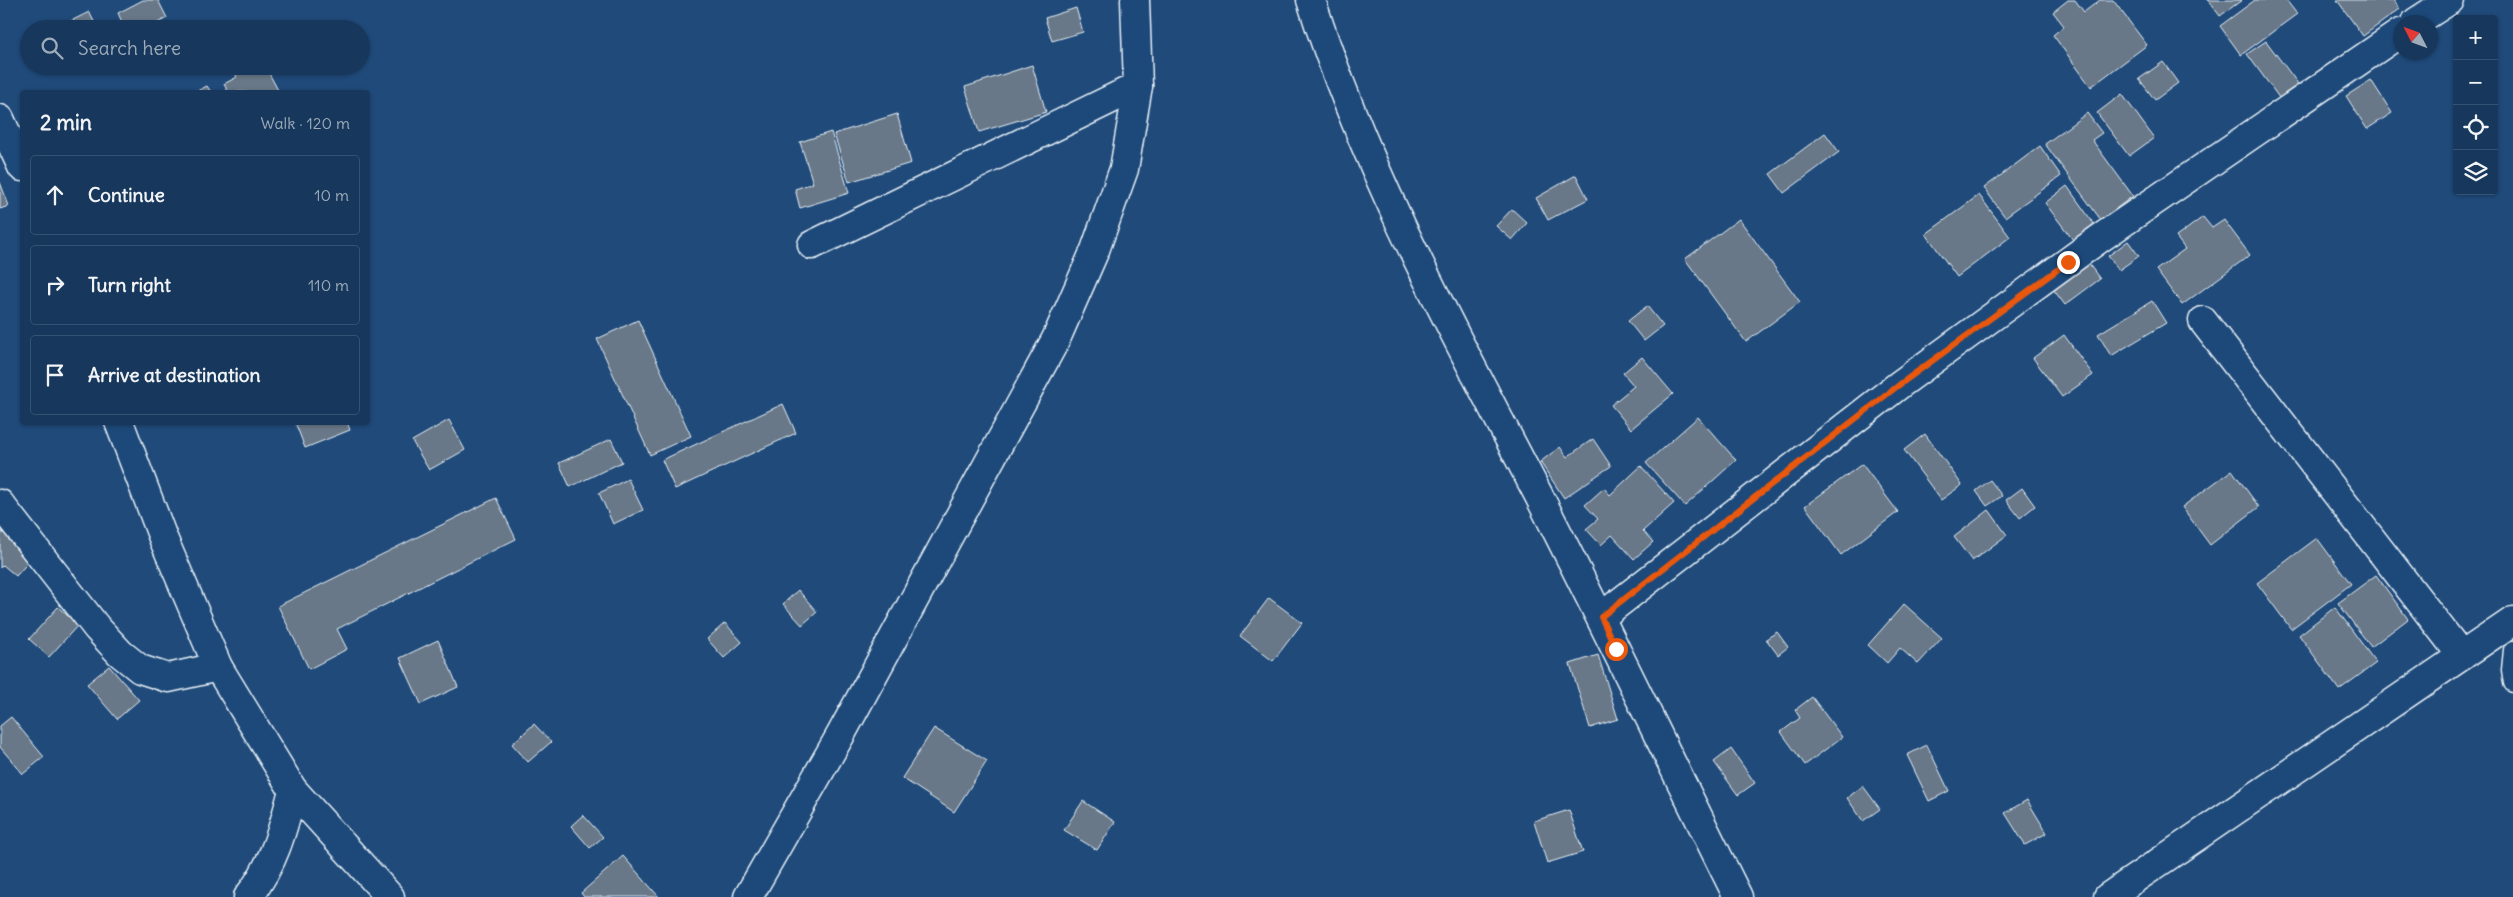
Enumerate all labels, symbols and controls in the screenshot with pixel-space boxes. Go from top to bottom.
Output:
north arrow [2393,15,2438,60]
map controls [2453,15,2498,195]
button: + [2453,15,2498,60]
search box [20,20,370,75]
icon: search [38,34,66,62]
text: Search here [78,36,181,60]
button: − [2453,60,2498,105]
button: locate [2453,105,2498,150]
text: 2 min [40,109,92,136]
text: Walk · 120 m [260,113,350,133]
button: layers [2453,150,2498,195]
icon: ahead [41,181,69,209]
text: Continue [88,183,165,207]
text: 10 m [314,185,349,205]
route end [2057,251,2080,274]
icon: right [41,271,69,299]
text: Turn right [88,273,171,297]
text: 110 m [308,275,349,295]
icon: arrive [41,361,69,389]
text: Arrive at destination [88,363,261,387]
route start [1605,638,1628,661]

